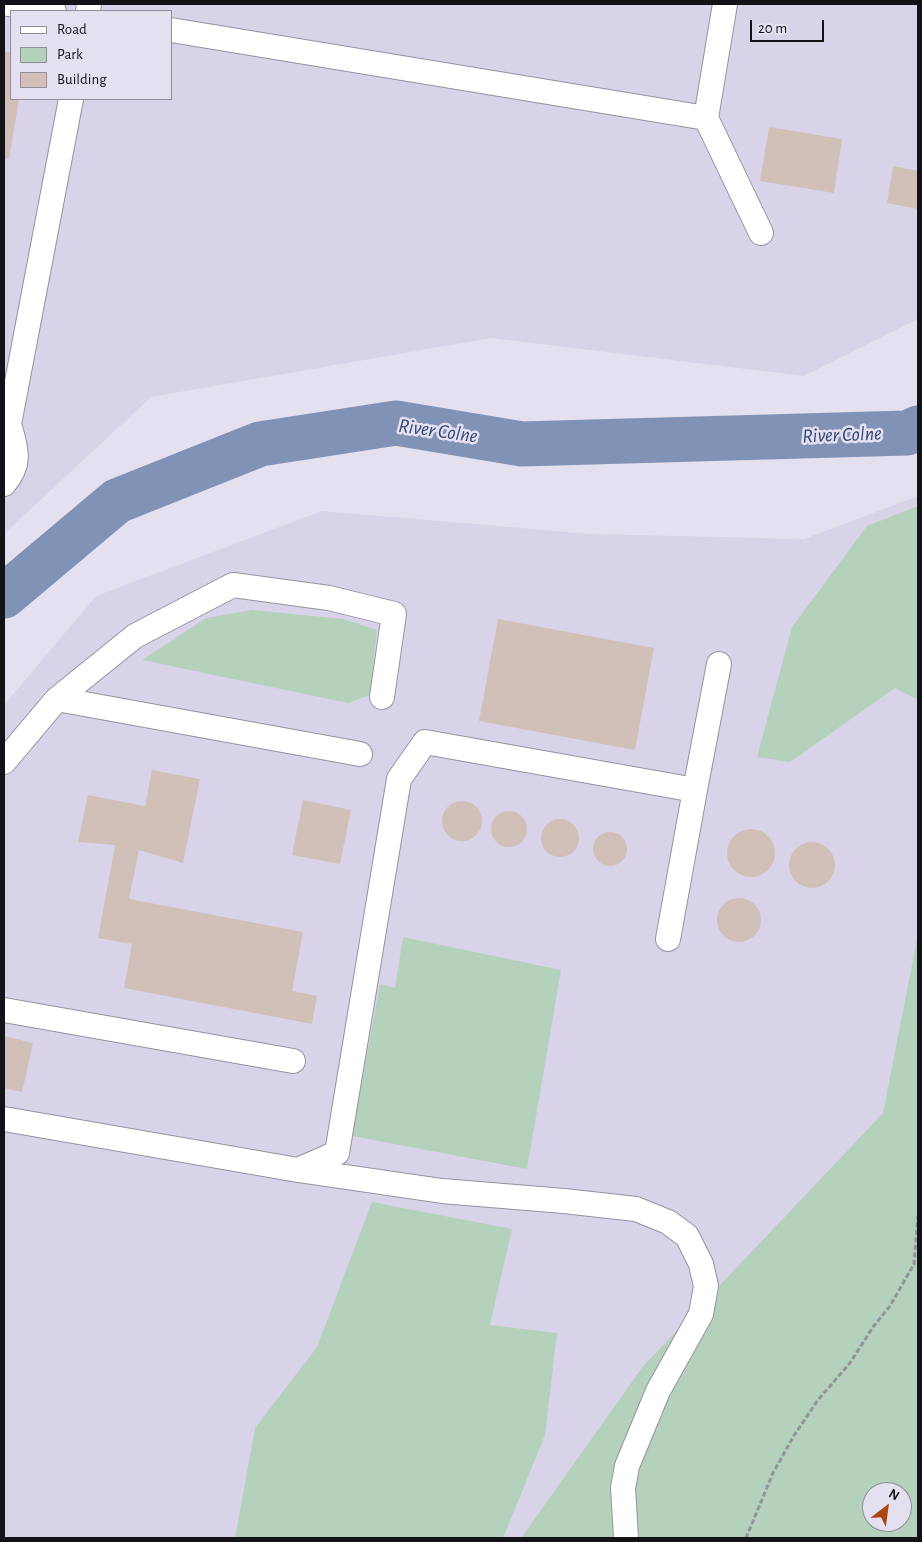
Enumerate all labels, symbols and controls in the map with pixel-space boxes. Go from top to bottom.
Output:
legend [10,10,172,100]
scale bar [752,10,826,42]
text: 20 m [758,21,787,36]
text: Road [57,22,87,37]
text: Park [57,47,83,62]
text: Building [57,72,107,87]
water label: River Colne [397,414,479,448]
water label: River Colne [802,422,882,448]
north arrow [862,1482,912,1532]
text: N [886,1486,902,1503]

